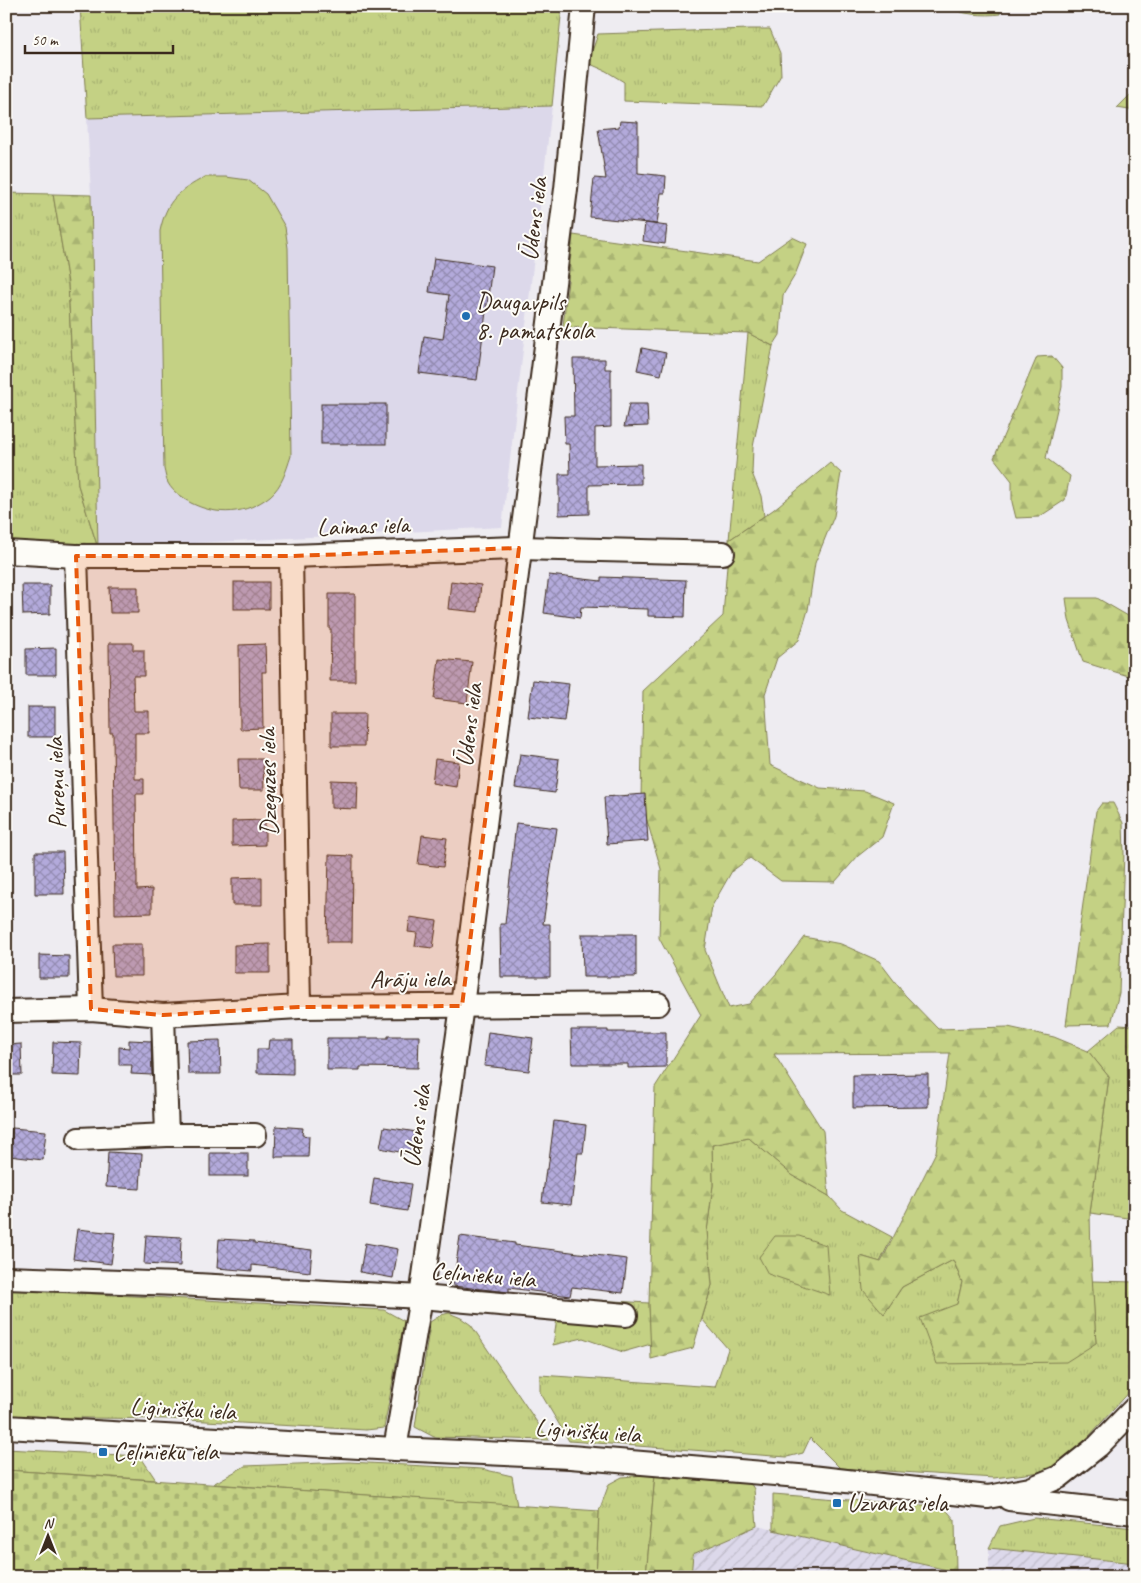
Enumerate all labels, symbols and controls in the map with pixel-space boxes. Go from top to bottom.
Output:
scale bar [25,22,172,54]
text: 50 m [32,31,59,50]
street label: Ūdens iela [513,173,555,263]
place label: Daugavpils 8. pamatskola [476,286,596,347]
marker: Daugavpils 8. pamatskola [460,310,472,322]
street label: Laimas iela [316,508,412,544]
street label: Ūdens iela [448,679,490,769]
street label: Dzeguzes iela [251,725,285,836]
street label: Pureņu iela [38,735,74,829]
street label: Arāju iela [370,962,453,996]
street label: Ūdens iela [395,1080,439,1170]
street label: Ceļinieku iela [429,1254,539,1296]
street label: Liginišķu iela [129,1390,239,1428]
street label: Liginišķu iela [534,1411,644,1451]
place label: Ceļinieku iela [113,1436,220,1468]
marker: Ceļinieku iela [97,1446,109,1458]
place label: Uzvaras iela [847,1487,950,1519]
marker: Uzvaras iela [831,1497,843,1509]
north arrow [22,1510,72,1560]
text: N [44,1515,55,1532]

